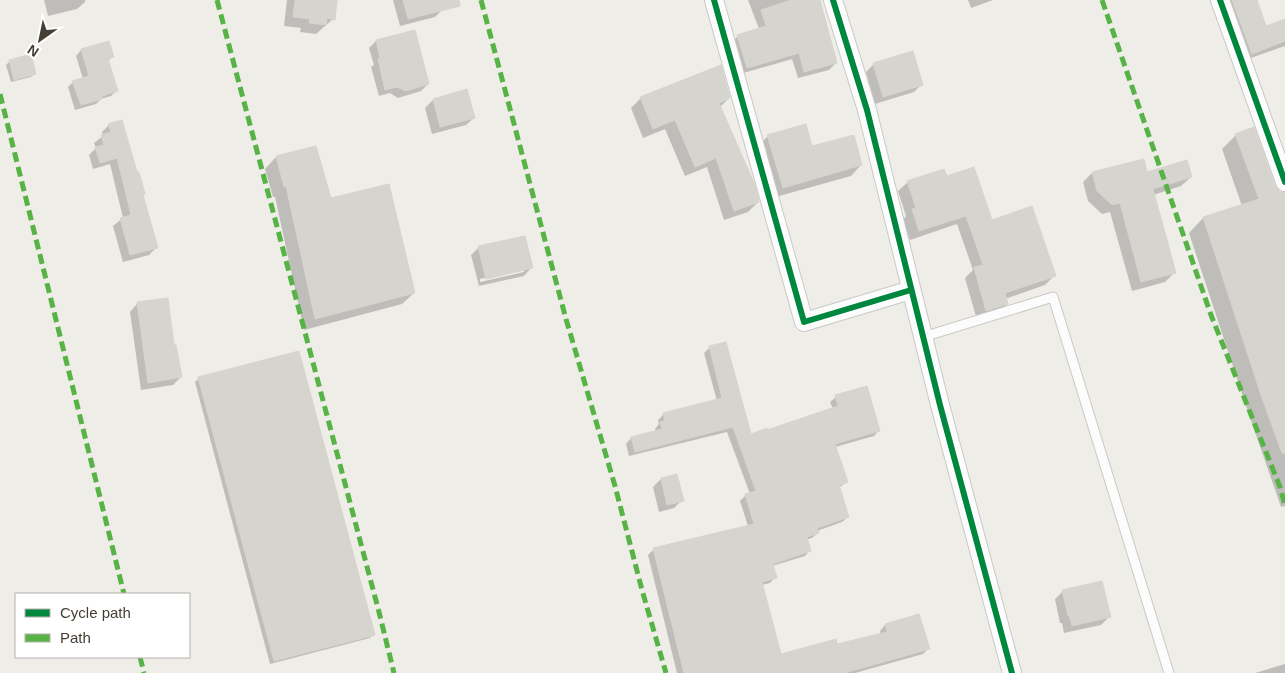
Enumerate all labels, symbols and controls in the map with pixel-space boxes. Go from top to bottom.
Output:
north arrow [15,15,65,65]
text: N [24,41,42,60]
legend [15,593,190,658]
text: Cycle path [60,604,131,621]
text: Path [60,629,91,646]

